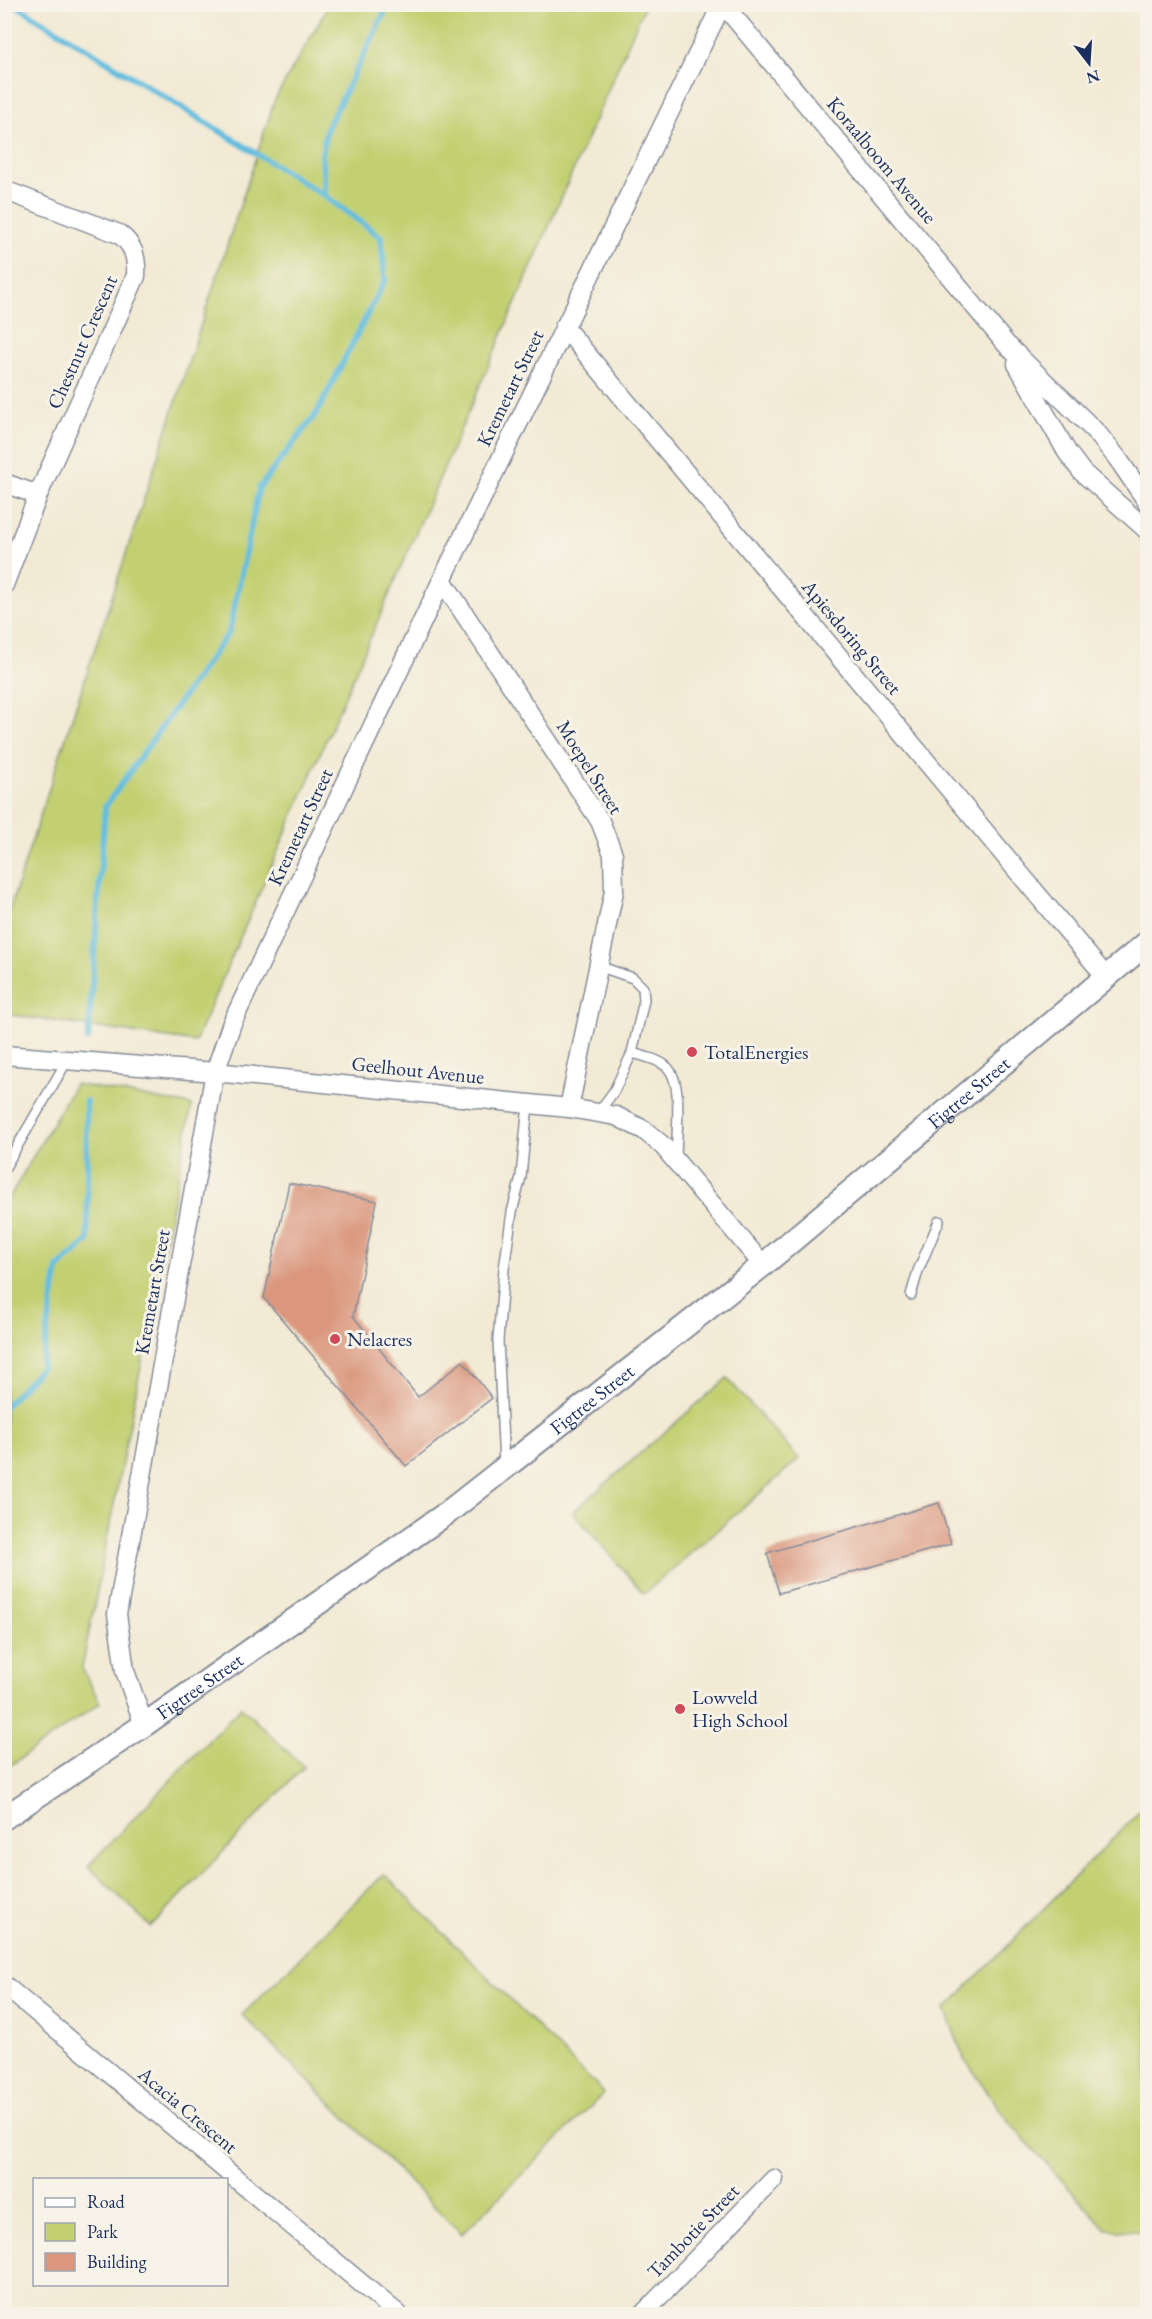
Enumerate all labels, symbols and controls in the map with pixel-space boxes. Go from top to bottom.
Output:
north arrow [1059,33,1119,93]
text: N [1084,65,1103,89]
street label: Koraalboom Avenue [821,91,943,229]
street label: Chestnut Crescent [41,270,123,413]
street label: Kremetart Street [471,325,550,451]
street label: Apiesdoring Street [796,573,908,700]
street label: Moepel Street [551,715,630,820]
street label: Kremetart Street [261,763,339,890]
place label: TotalEnergies [704,1039,808,1065]
marker: TotalEnergies [685,1045,699,1059]
street label: Geelhout Avenue [350,1050,486,1090]
street label: Figtree Street [922,1050,1016,1135]
street label: Kremetart Street [128,1227,176,1357]
place label: Nelacres [347,1326,412,1352]
marker: Nelacres [328,1332,342,1346]
street label: Figtree Street [544,1358,640,1440]
street label: Figtree Street [151,1646,249,1725]
place label: Lowveld High School [692,1684,788,1733]
marker: Lowveld High School [673,1702,687,1716]
street label: Acacia Crescent [132,2060,244,2160]
legend [33,2178,228,2286]
street label: Tambotie Street [641,2178,745,2284]
text: Road [87,2190,126,2213]
text: Park [87,2220,118,2243]
text: Building [87,2250,147,2273]

